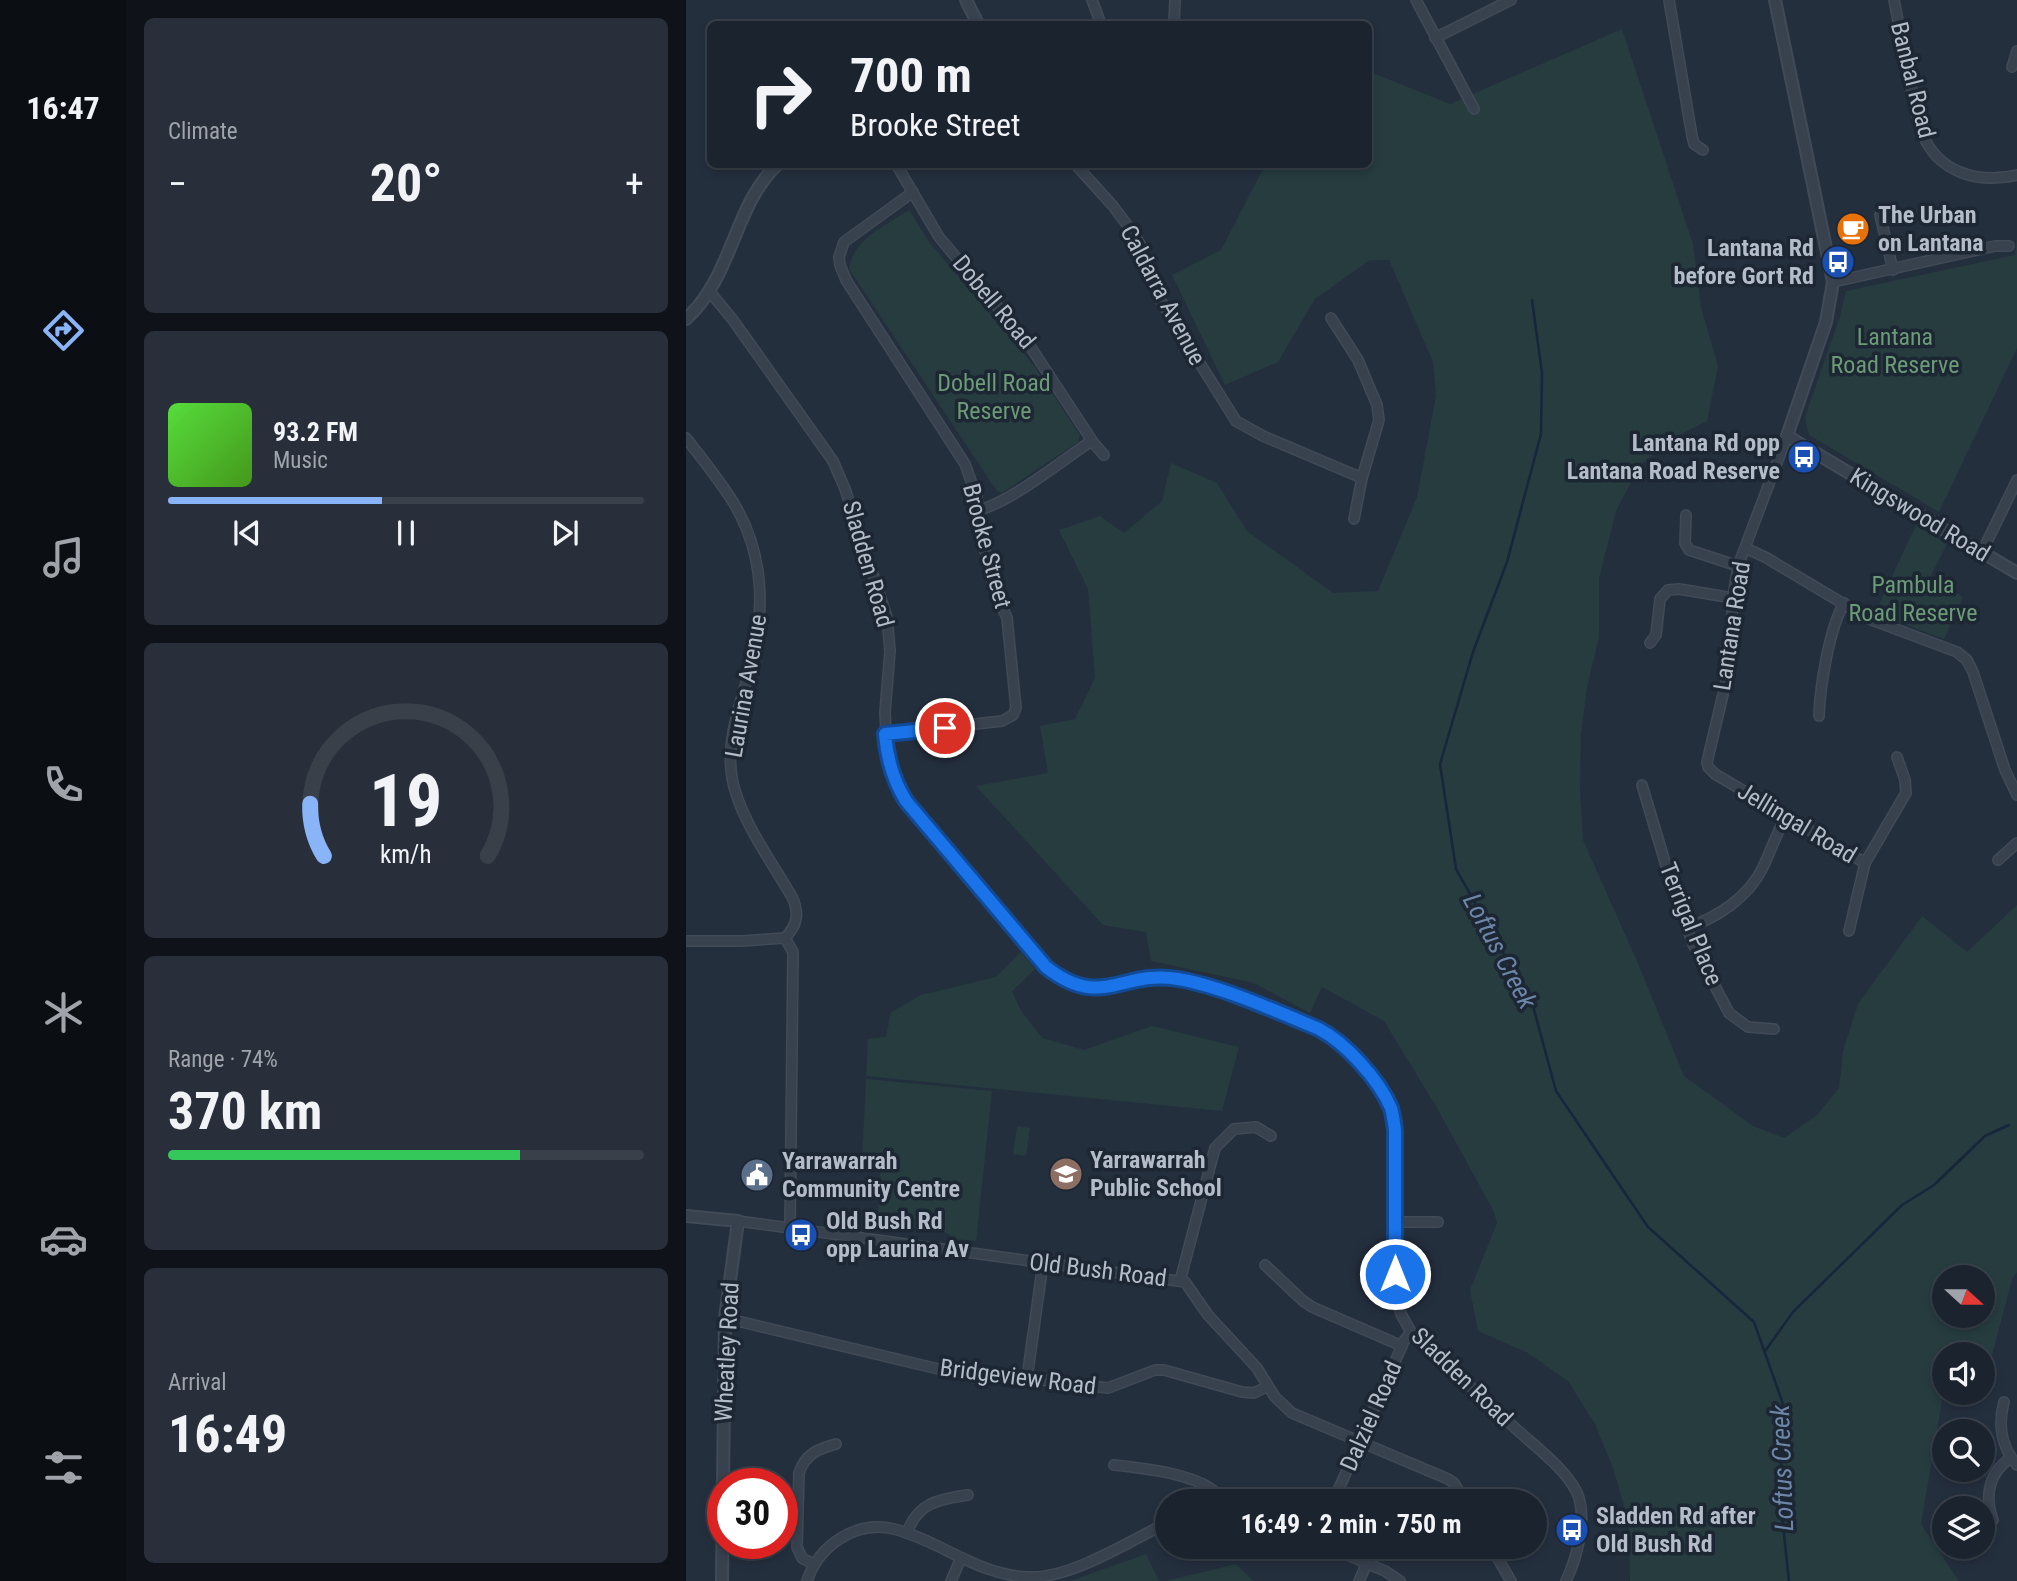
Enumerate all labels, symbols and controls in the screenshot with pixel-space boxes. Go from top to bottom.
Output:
street label: Banbal Road [1885,19,1941,141]
text: 700 m [850,47,972,104]
icon: right [735,49,826,140]
text: 16:47 [26,89,100,127]
text: Brooke Street [850,106,1020,144]
text: Climate [168,118,238,145]
text: 20° [370,153,442,214]
text: − [168,162,187,206]
text: + [625,162,644,206]
place label: The Urban on Lantana [1878,201,1984,257]
cafe icon: The Urban on Lantana [1834,210,1872,248]
street label: Caldarra Avenue [1114,220,1212,370]
place label: Lantana Rd before Gort Rd [1674,234,1814,290]
bus stop icon: Lantana Rd before Gort Rd [1819,243,1857,281]
street label: Dobell Road [947,250,1041,354]
icon: directions [39,306,88,355]
park label: Lantana Road Reserve [1831,323,1959,379]
park label: Dobell Road Reserve [937,369,1051,425]
text: 93.2 FM [273,417,358,447]
place label: Lantana Rd opp Lantana Road Reserve [1567,429,1780,485]
bus stop icon: Lantana Rd opp Lantana Road Reserve [1785,438,1823,476]
text: Music [273,447,328,474]
street label: Kingswood Road [1845,462,1995,568]
street label: Brooke Street [957,481,1017,611]
street label: Sladden Road [837,498,899,630]
icon: previous [228,514,266,552]
icon: pause [387,514,425,552]
icon: next [546,514,584,552]
icon: music [39,533,88,582]
street label: Lantana Road [1708,560,1756,692]
park label: Pambula Road Reserve [1849,571,1977,627]
street label: Laurina Avenue [720,612,772,760]
pin [915,698,975,758]
icon: arrive [926,709,964,747]
text: 19 [369,759,443,845]
icon: phone [39,760,88,809]
street label: Jellingal Road [1733,777,1861,869]
text: km/h [380,840,432,869]
street label: Terrigal Place [1654,859,1728,989]
water label: Loftus Creek [1457,888,1543,1014]
icon: climate [39,988,88,1037]
text: Range · 74% [168,1046,278,1073]
text: 370 km [168,1081,322,1142]
place label: Yarrawarrah Public School [1090,1146,1222,1202]
place label: Yarrawarrah Community Centre [782,1147,960,1203]
school or university icon: Yarrawarrah Public School [1047,1155,1085,1193]
public building icon: Yarrawarrah Community Centre [738,1156,776,1194]
place label: Old Bush Rd opp Laurina Av [826,1207,969,1263]
icon: car [39,1215,88,1264]
bus stop icon: Old Bush Rd opp Laurina Av [782,1216,820,1254]
position arrow [1358,1237,1432,1311]
street label: Old Bush Road [1028,1248,1168,1292]
north arrow [1932,1265,1995,1328]
map controls [1932,1265,1995,1559]
street label: Wheatley Road [709,1281,745,1423]
street label: Sladden Road [1406,1322,1518,1432]
button: sound [1932,1342,1995,1405]
street label: Bridgeview Road [938,1354,1098,1400]
street label: Dalziel Road [1334,1357,1408,1475]
text: Arrival [168,1369,227,1396]
text: 16:49 [168,1404,287,1465]
water label: Loftus Creek [1765,1404,1799,1532]
button: search [1932,1419,1995,1482]
icon: filters [39,1443,88,1492]
speed limit sign: 30 [707,1468,798,1559]
button: layers [1932,1496,1995,1559]
place label: Sladden Rd after Old Bush Rd [1596,1502,1756,1558]
text: 16:49 · 2 min · 750 m [1241,1509,1461,1539]
bus stop icon: Sladden Rd after Old Bush Rd [1553,1511,1591,1549]

